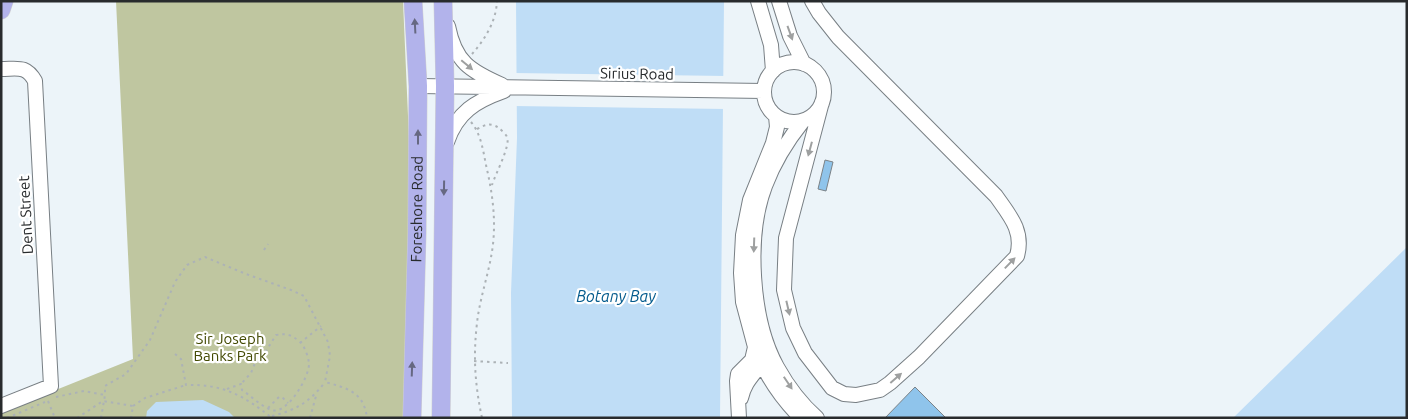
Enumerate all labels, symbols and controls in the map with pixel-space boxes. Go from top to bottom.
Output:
one-way arrow [410,18,418,34]
one-way arrow [786,26,794,41]
one-way arrow [461,60,474,71]
street label: Sirius Road [600,64,674,83]
one-way arrow [414,128,422,144]
one-way arrow [806,142,814,157]
street label: Foreshore Road [407,156,426,263]
street label: Dent Street [15,175,36,255]
one-way arrow [440,180,448,196]
one-way arrow [749,237,757,253]
one-way arrow [1004,257,1016,269]
water label: Botany Bay [576,287,656,305]
one-way arrow [784,300,792,315]
park label: Sir Joseph Banks Park [193,330,267,364]
one-way arrow [409,361,417,377]
one-way arrow [889,372,901,384]
one-way arrow [783,377,793,390]

